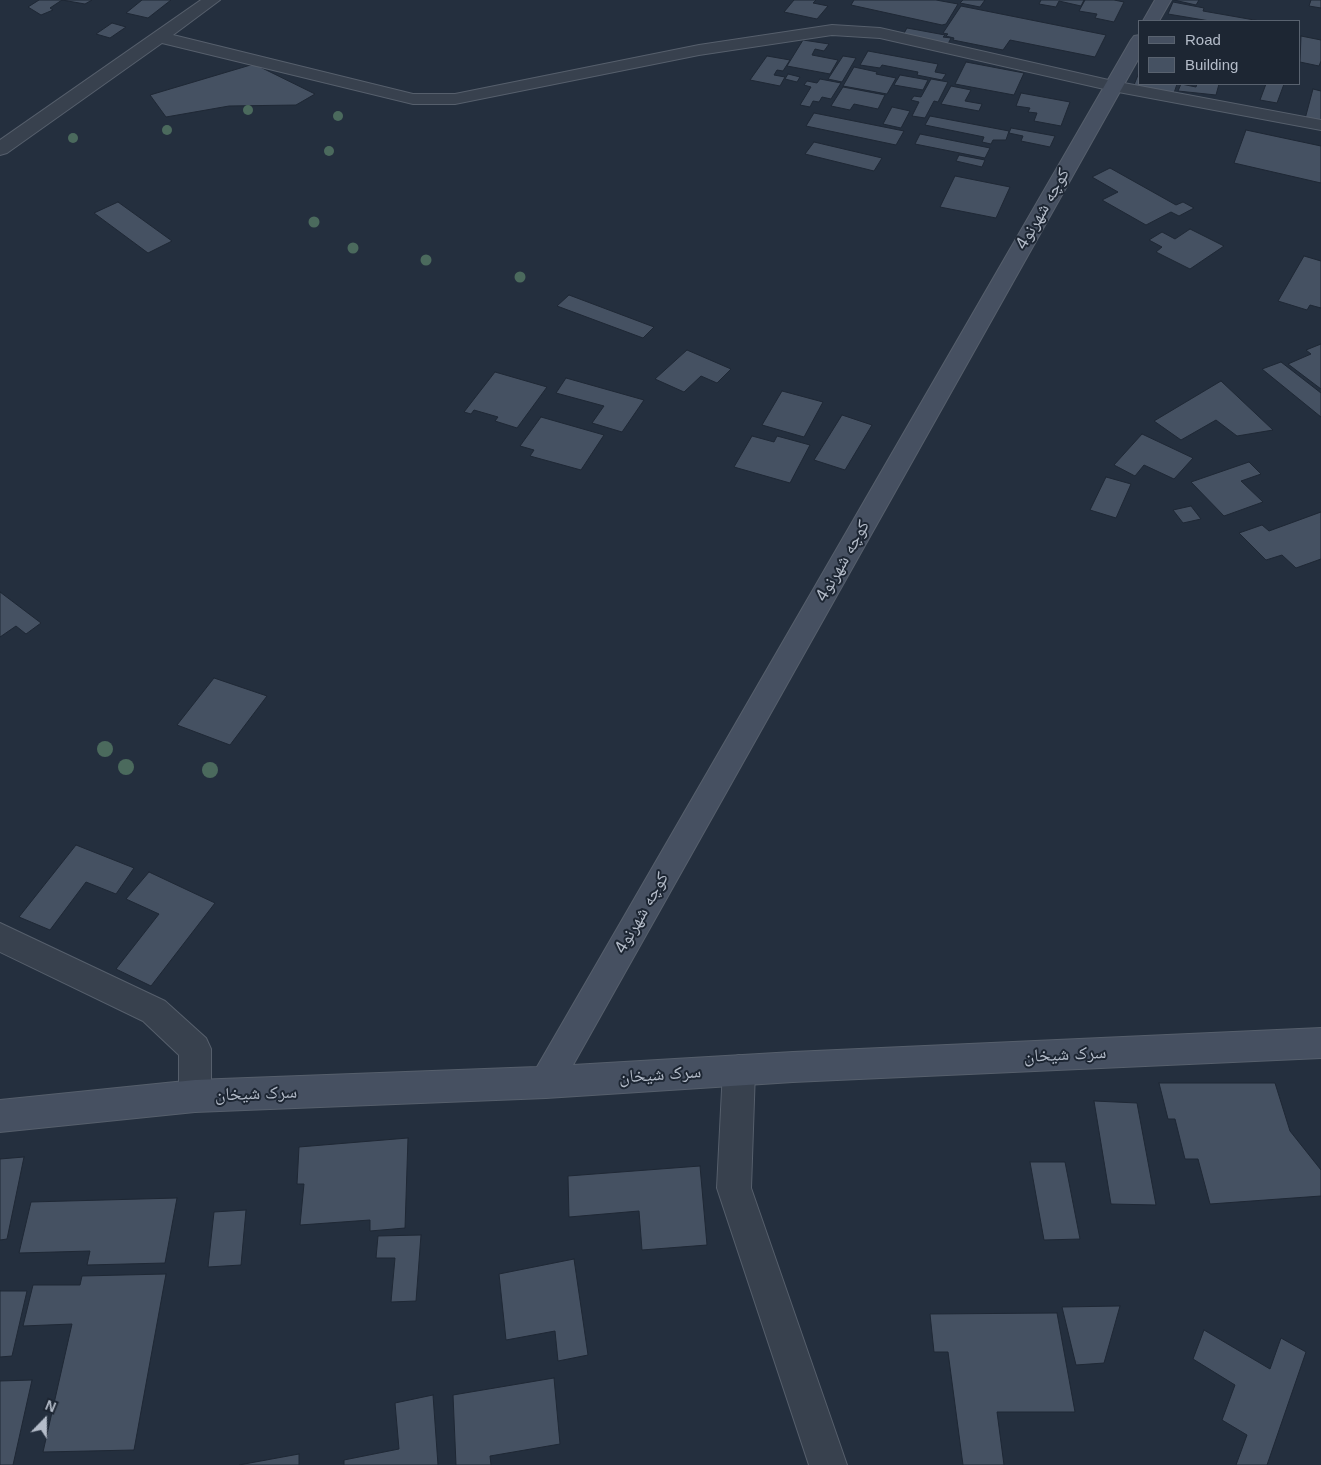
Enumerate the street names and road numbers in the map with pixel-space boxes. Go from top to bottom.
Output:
street label: کوچه شهرنو4 [1011,165,1075,253]
street label: کوچه شهرنو4 [811,517,875,605]
street label: کوچه شهرنو4 [610,869,674,957]
street label: سرک شیخان [1023,1042,1107,1068]
street label: سرک شیخان [618,1061,702,1089]
street label: سرک شیخان [214,1082,298,1106]

